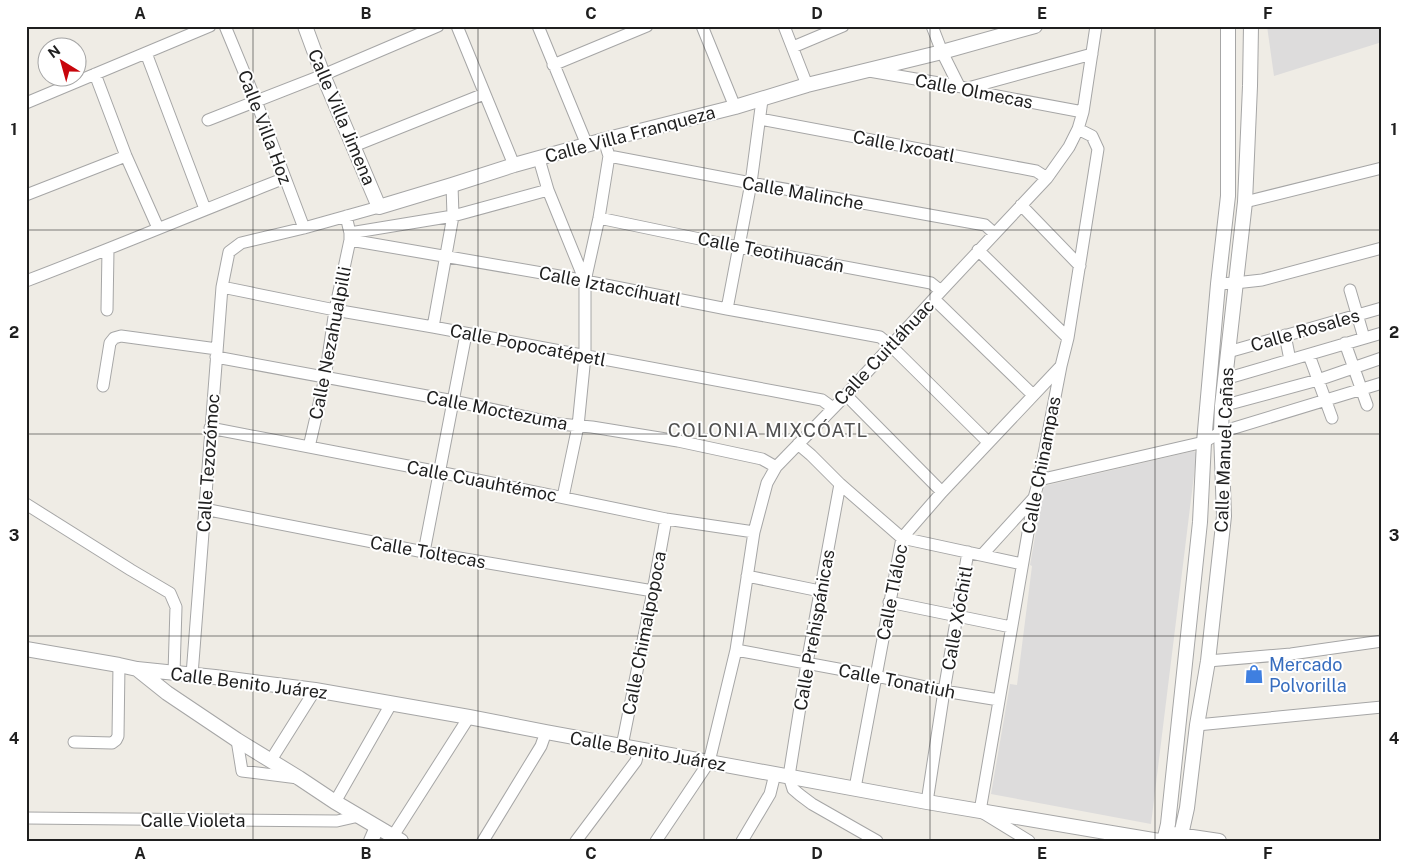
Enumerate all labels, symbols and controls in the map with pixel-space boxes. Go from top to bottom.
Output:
text: A [134,4,146,23]
text: B [361,4,372,23]
text: C [585,4,597,23]
text: D [811,4,823,23]
text: E [1037,4,1047,23]
text: F [1263,4,1273,23]
north arrow [38,38,88,88]
text: N [45,42,63,61]
street label: Calle Villa Jimena [304,46,380,188]
street label: Calle Villa Hoz [234,67,296,187]
street label: Calle Olmecas [913,69,1035,113]
street label: Calle Villa Franqueza [542,101,718,167]
text: 1 [11,120,17,139]
text: 1 [1391,120,1397,139]
street label: Calle Ixcoatl [851,126,957,166]
street label: Calle Malinche [740,172,866,214]
street label: Calle Teotihuacán [696,228,846,276]
street label: Calle Iztaccíhuatl [537,262,683,310]
street label: Calle Nezahualpilli [305,265,355,421]
street label: Calle Cuitláhuac [830,295,938,409]
street label: Calle Rosales [1248,304,1362,356]
street label: Calle Popocatépetl [448,320,608,370]
text: 2 [9,323,19,342]
text: 2 [1389,323,1399,342]
street label: Calle Manuel Cañas [1211,367,1237,533]
street label: Calle Moctezuma [424,386,570,434]
street label: Calle Tezozómoc [193,393,223,533]
street label: Calle Chinampas [1017,394,1065,536]
district label: COLONIA MIXCÓATL [668,419,868,441]
street label: Calle Cuauhtémoc [405,456,559,506]
text: 3 [9,526,19,545]
text: 3 [1389,526,1399,545]
street label: Calle Toltecas [369,532,487,572]
street label: Calle Tláloc [872,542,912,642]
street label: Calle Prehispánicas [789,548,839,712]
street label: Calle Chimalpopoca [618,549,670,717]
street label: Calle Xóchitl [937,564,977,672]
place label: Mercado Polvorilla [1269,654,1347,696]
street label: Calle Tonatiuh [837,659,957,703]
street label: Calle Benito Juárez [169,663,329,703]
shop icon: Mercado Polvorilla [1243,663,1265,685]
street label: Calle Benito Juárez [568,727,728,775]
text: 4 [9,729,20,748]
text: 4 [1389,729,1400,748]
street label: Calle Violeta [141,810,245,831]
text: A [134,844,146,863]
text: B [361,844,372,863]
text: C [585,844,597,863]
text: D [811,844,823,863]
text: E [1037,844,1047,863]
text: F [1263,844,1273,863]

